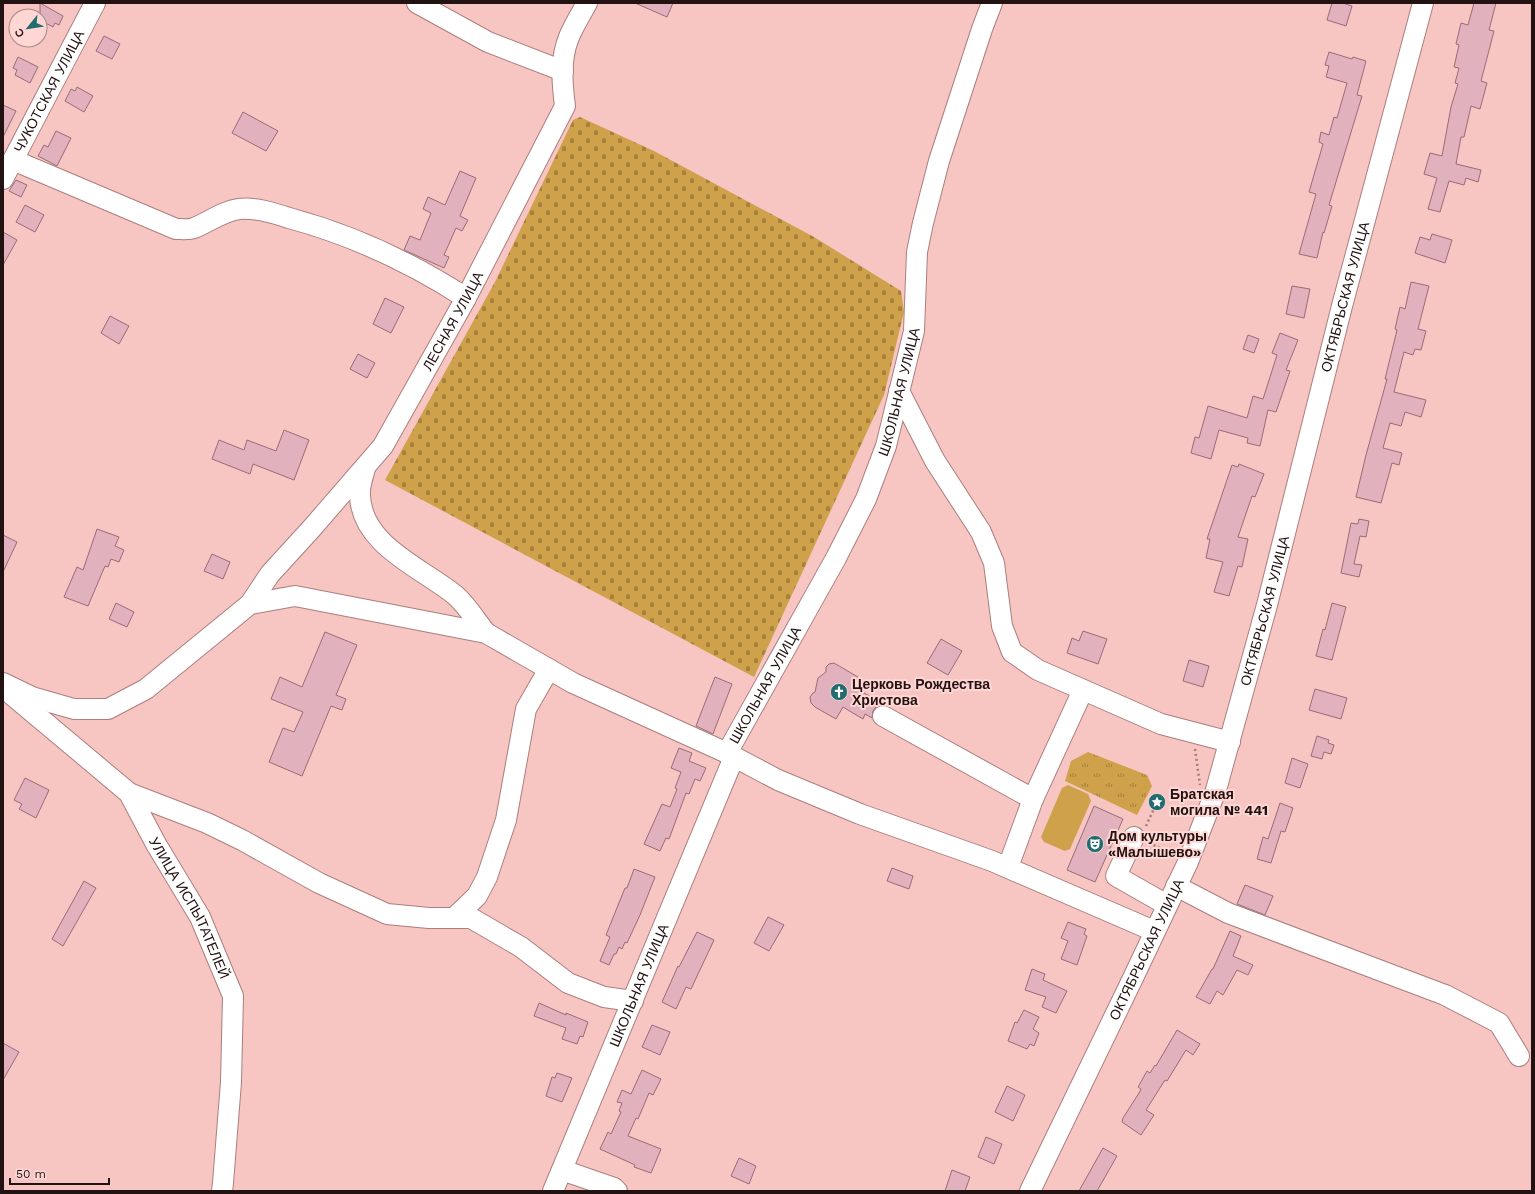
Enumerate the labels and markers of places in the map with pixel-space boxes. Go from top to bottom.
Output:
place label: Церковь Рождества Христова [852,676,990,708]
church icon: Церковь Рождества Христова [829,682,849,702]
place label: Братская могила № 441 [1170,786,1268,818]
place icon: Братская могила № 441 [1147,792,1167,812]
place label: Дом культуры «Малышево» [1108,828,1207,860]
theatre icon: Дом культуры «Малышево» [1085,834,1105,854]

